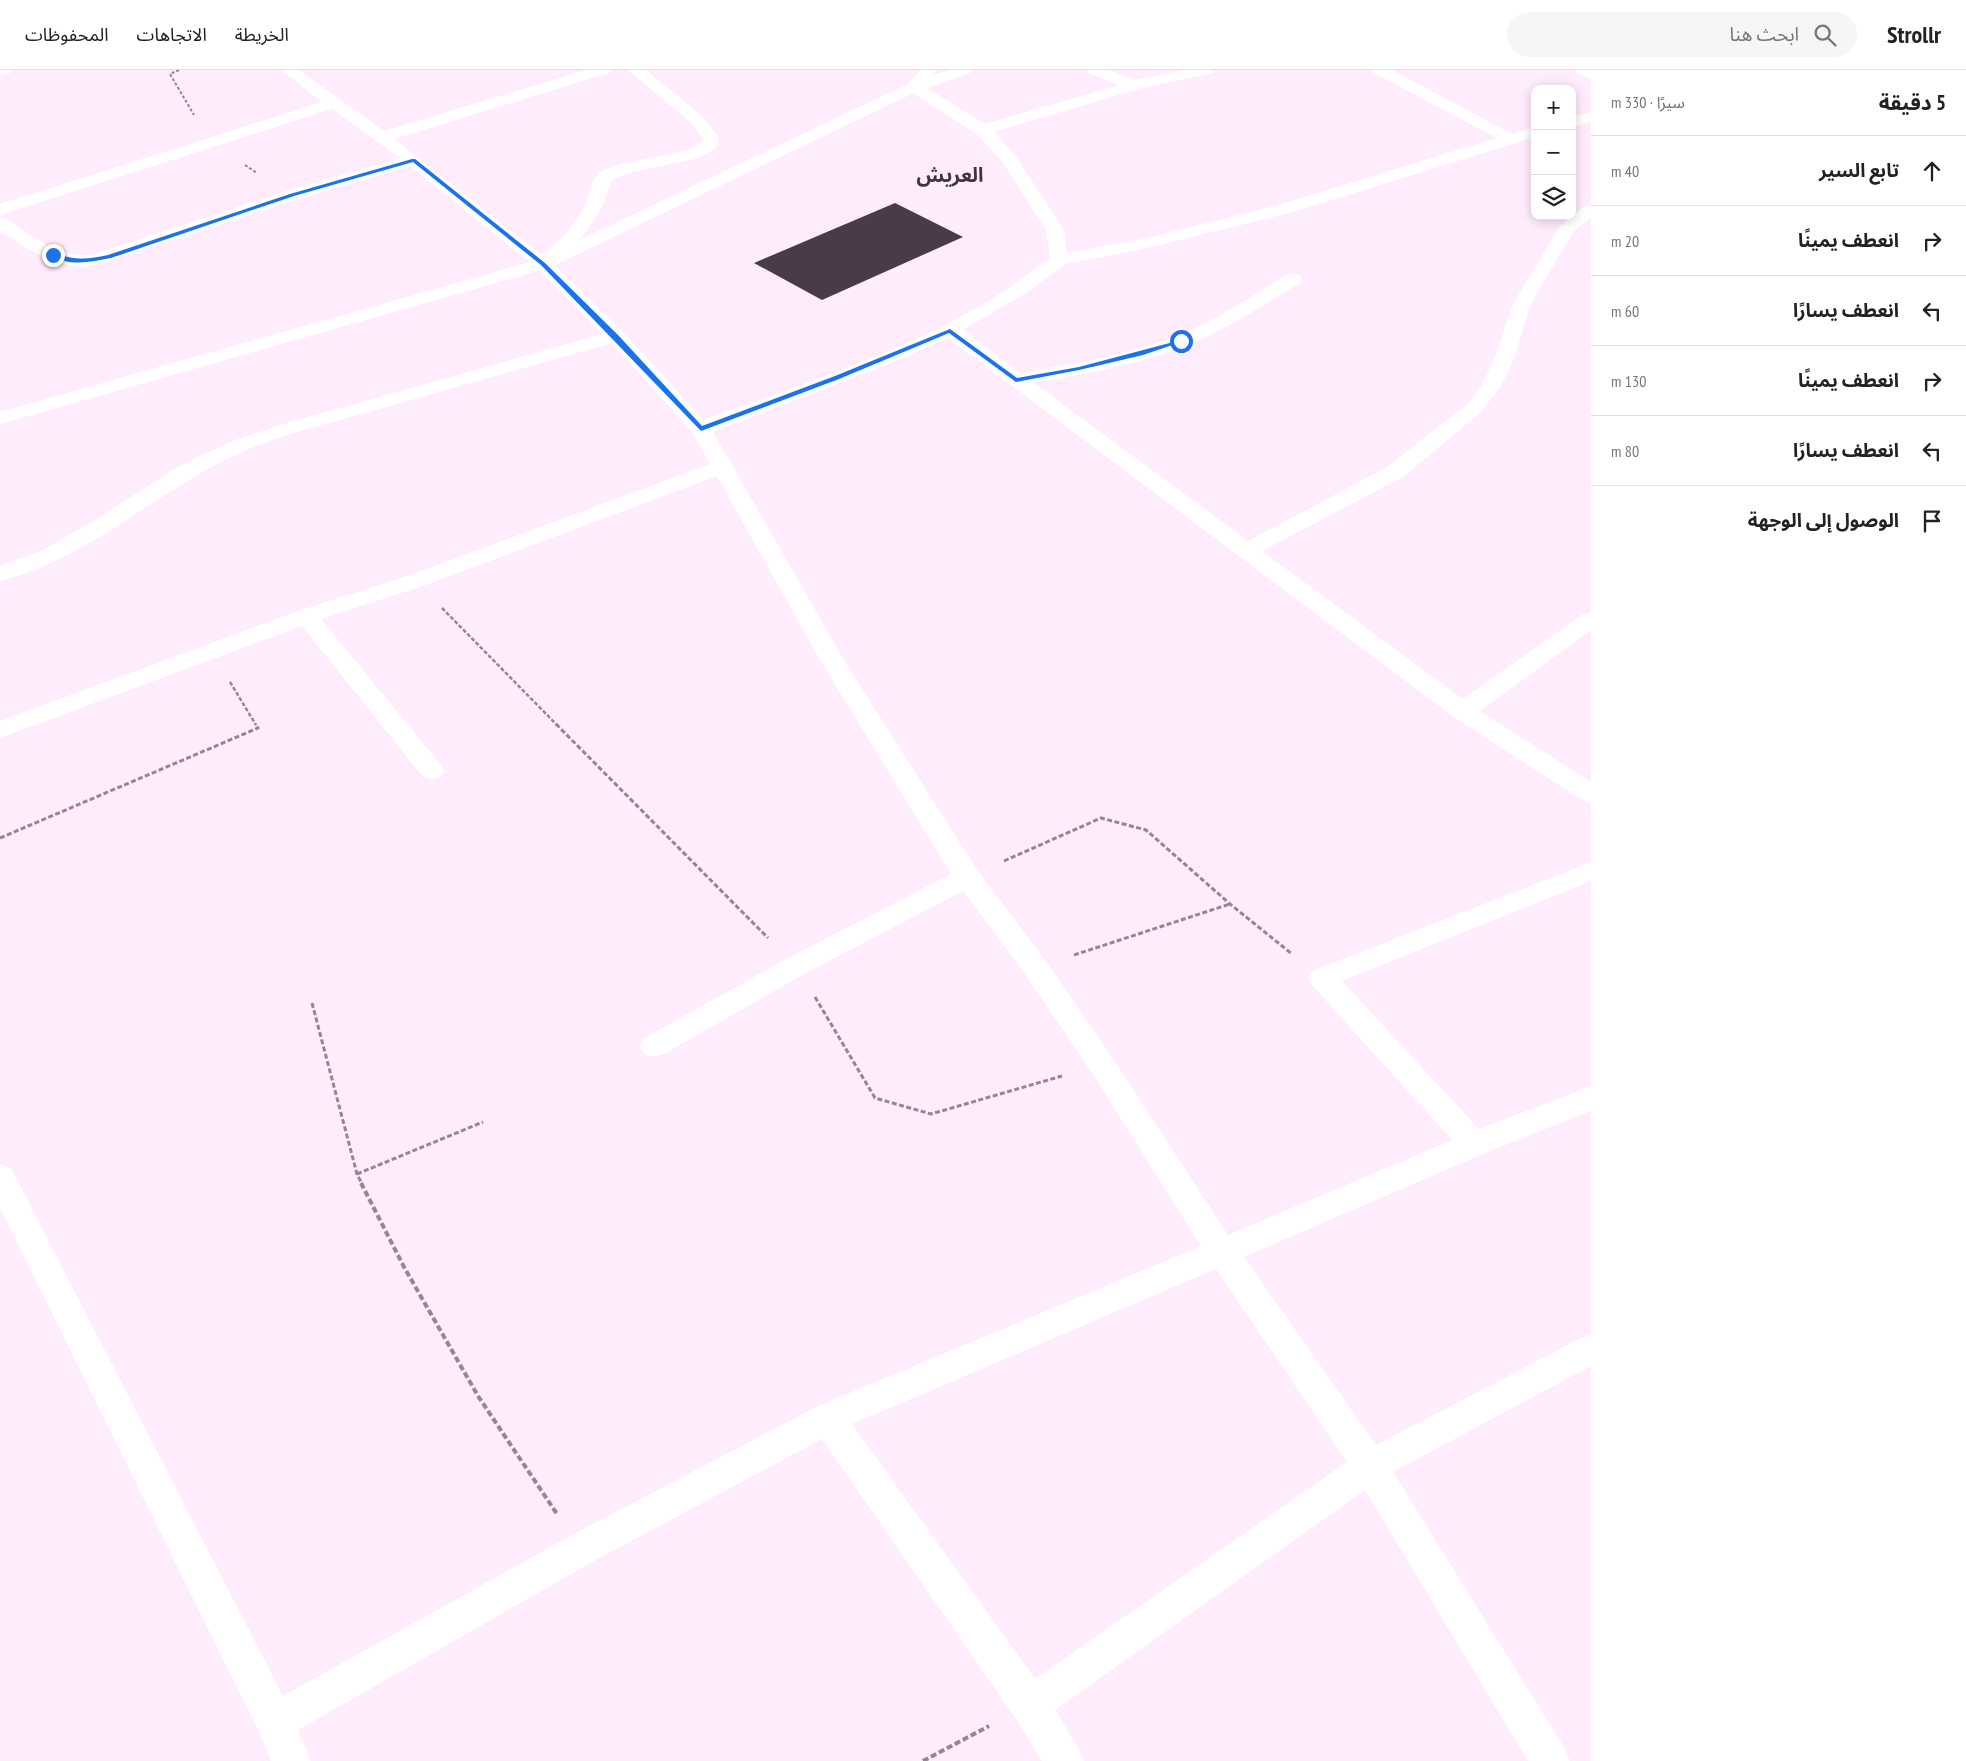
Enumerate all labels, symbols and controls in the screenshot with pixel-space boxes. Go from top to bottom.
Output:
search box [1507,12,1857,57]
text: Strollr [1887,19,1941,50]
icon: search [1811,21,1839,49]
text: ابحث هنا [1730,22,1799,46]
text: المحفوظات [25,23,109,46]
text: الاتجاهات [137,23,207,46]
text: الخريطة [235,23,289,46]
map controls [1531,85,1576,220]
button: + [1531,85,1576,130]
text: 5 دقيقة [1879,89,1946,116]
text: سيرًا · 330 m [1611,92,1685,112]
button: − [1531,130,1576,175]
icon: ahead [1918,157,1946,185]
text: تابع السير [1819,158,1899,182]
text: 40 m [1611,161,1639,181]
district label: العريش [917,162,983,188]
button: layers [1531,175,1576,220]
icon: right [1918,227,1946,255]
text: انعطف يمينًا [1798,228,1899,252]
text: 20 m [1611,231,1639,251]
route end [42,244,65,267]
icon: left [1918,297,1946,325]
text: انعطف يسارًا [1793,298,1899,322]
text: 60 m [1611,301,1639,321]
route start [1170,330,1193,353]
icon: right [1918,367,1946,395]
text: انعطف يمينًا [1798,368,1899,392]
text: 130 m [1611,371,1646,391]
icon: left [1918,437,1946,465]
text: انعطف يسارًا [1793,438,1899,462]
text: 80 m [1611,441,1639,461]
icon: arrive [1918,507,1946,535]
text: الوصول إلى الوجهة [1748,508,1899,532]

